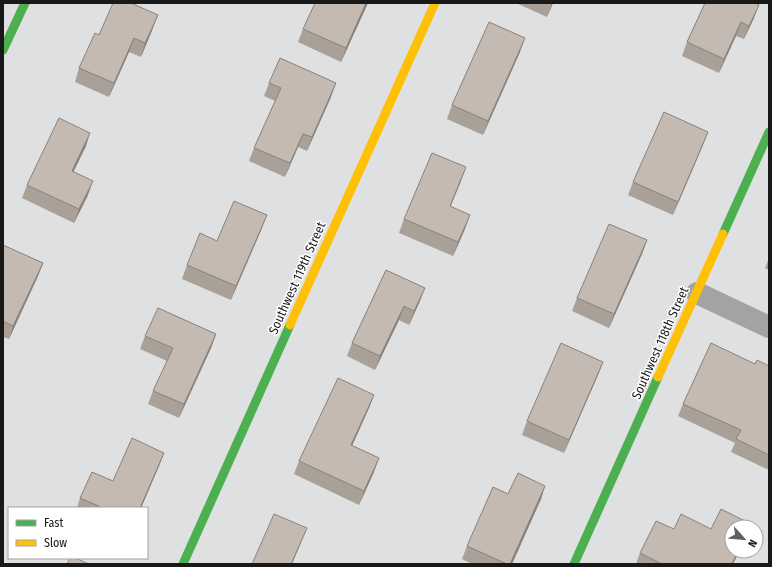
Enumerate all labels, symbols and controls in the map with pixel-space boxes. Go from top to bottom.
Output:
street label: Southwest 119th Street [265,219,329,336]
street label: Southwest 118th Street [628,284,692,402]
legend [8,507,148,559]
text: Fast [44,516,63,530]
north arrow [724,519,764,559]
text: Slow [44,536,67,550]
text: N [745,537,760,549]

